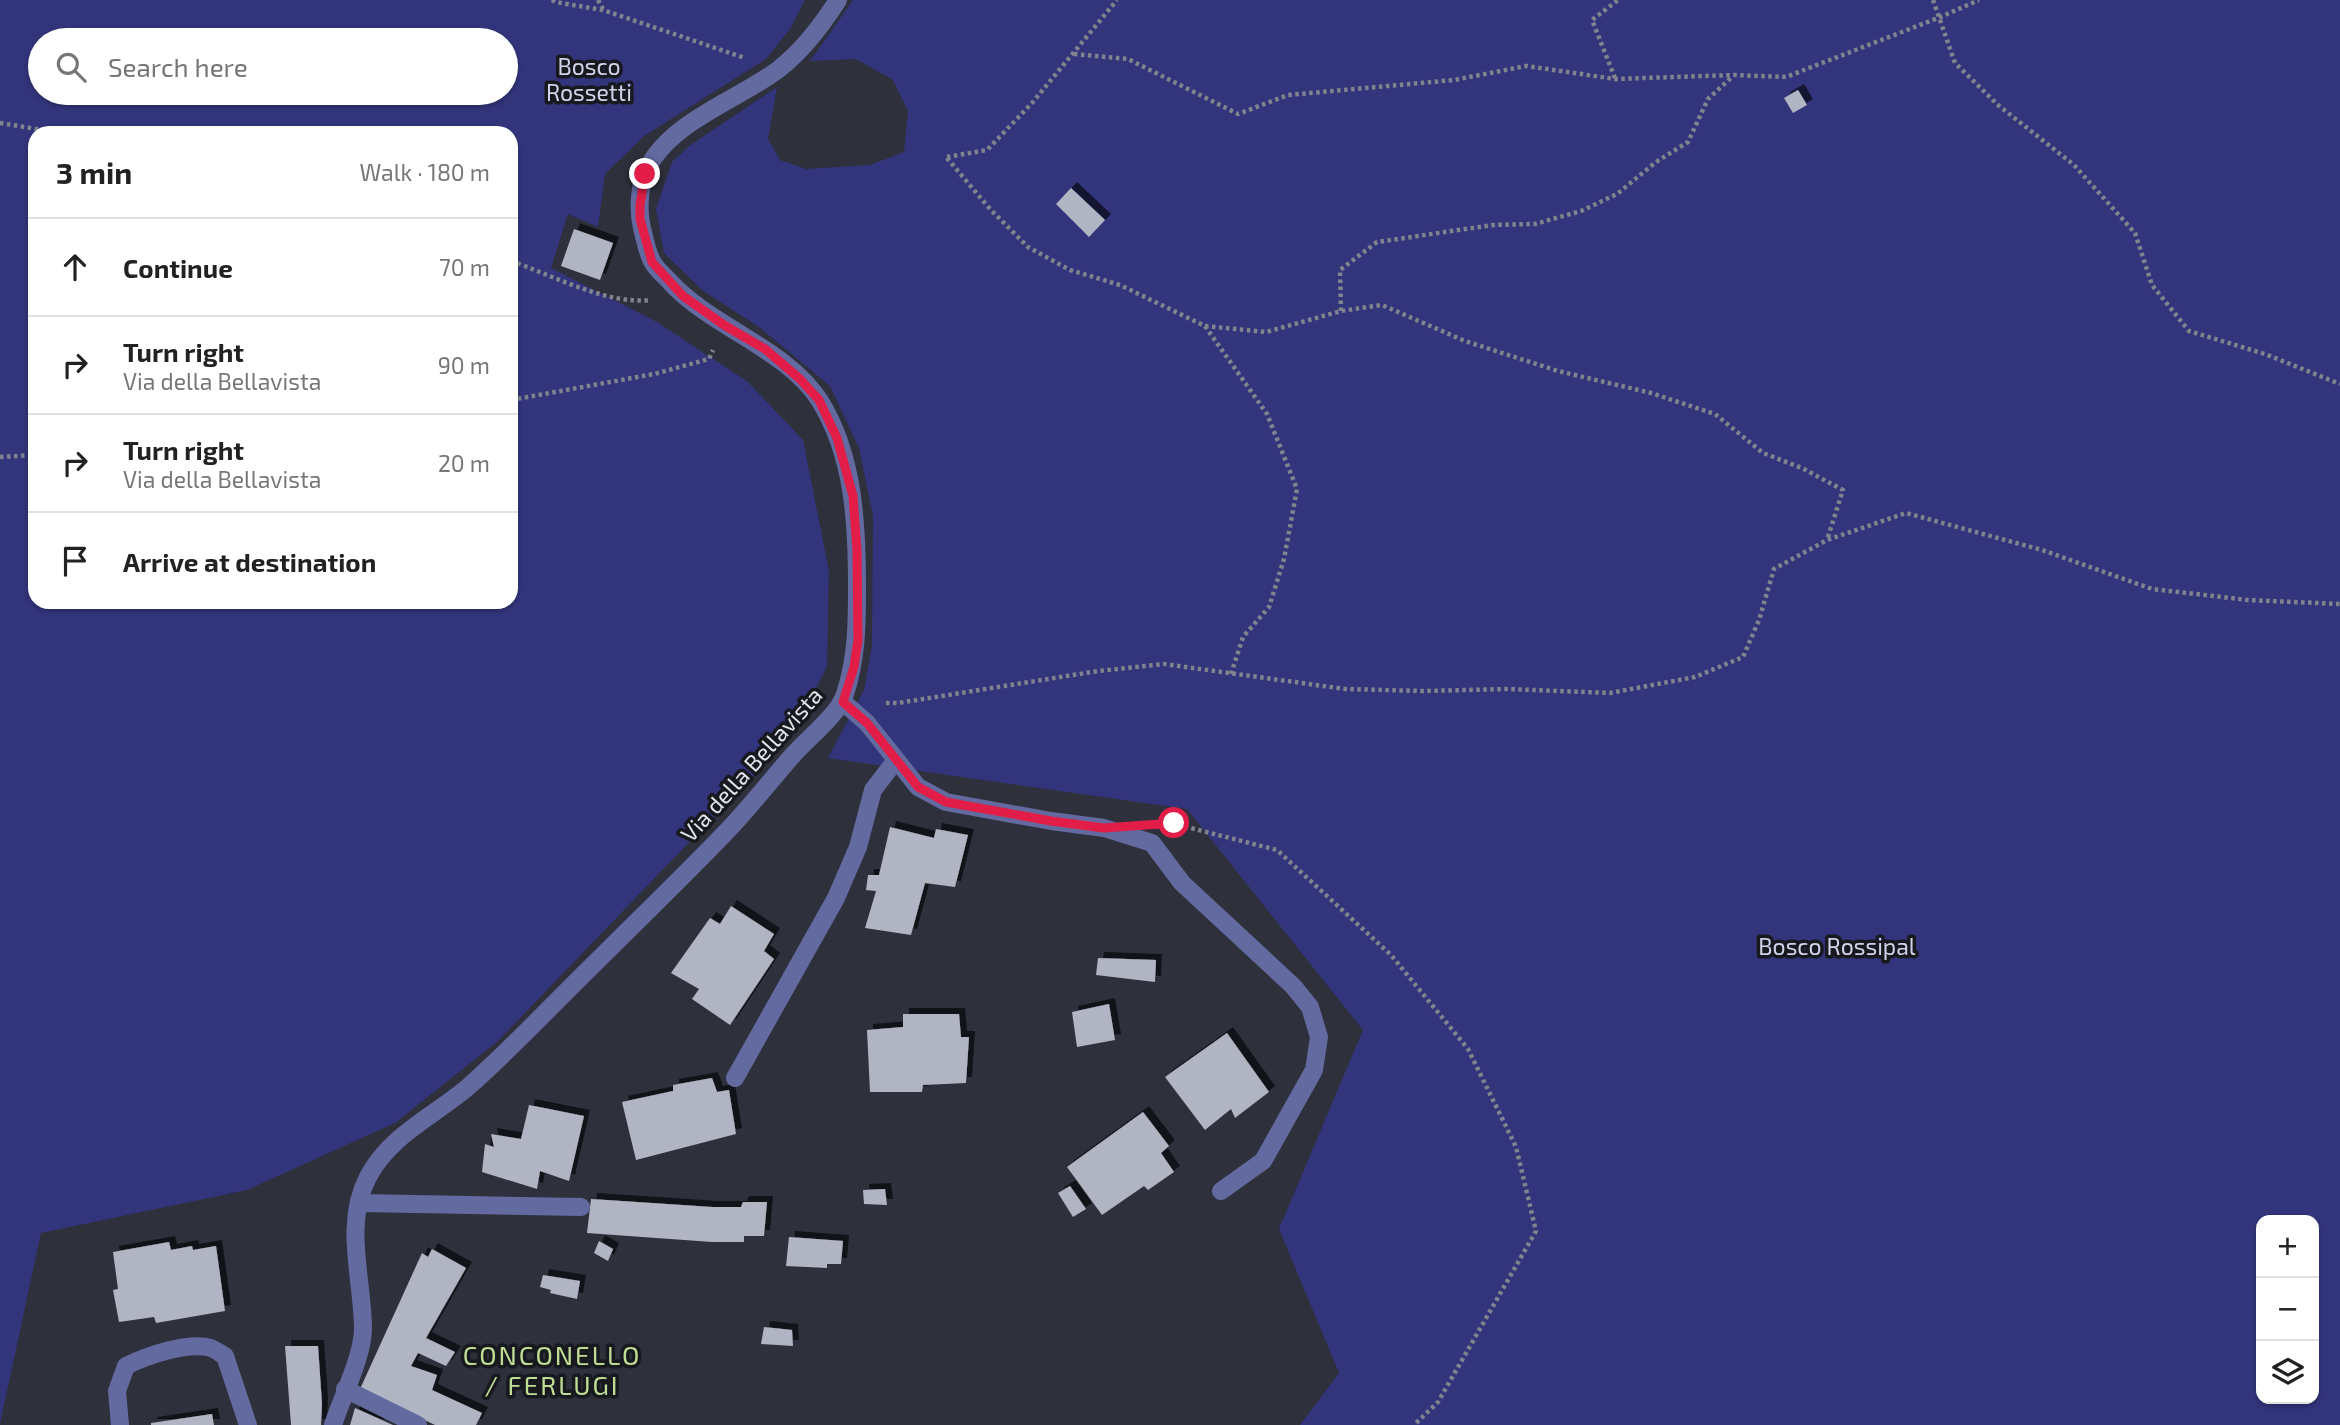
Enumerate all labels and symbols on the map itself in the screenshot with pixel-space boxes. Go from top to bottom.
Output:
park label: Bosco Rossetti [546,52,632,106]
route end [629,158,660,189]
street label: Via della Bellavista [674,681,828,847]
route start [1158,807,1189,838]
park label: Bosco Rossipal [1758,932,1916,960]
district label: CONCONELLO / FERLUGI [463,1339,641,1400]

